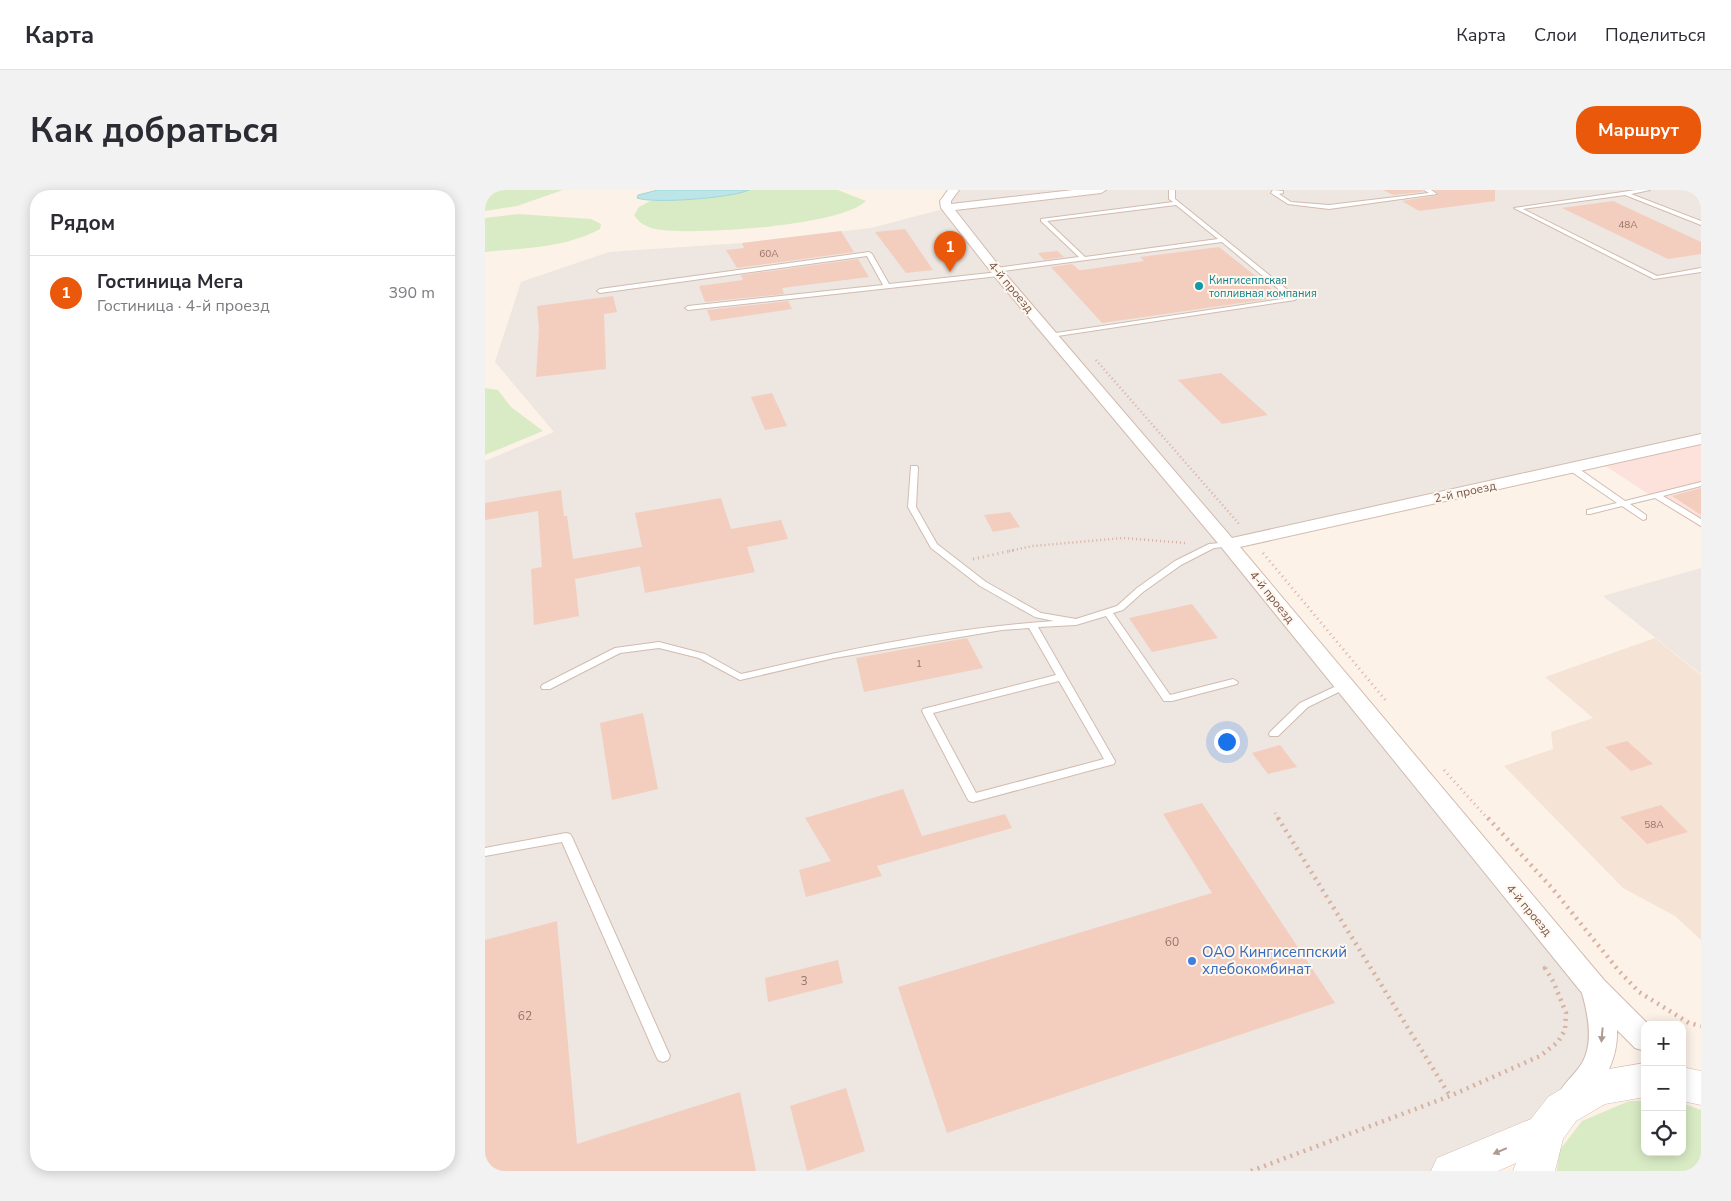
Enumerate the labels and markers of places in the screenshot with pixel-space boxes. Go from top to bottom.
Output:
pin: 1 [934,231,966,272]
place label: Кингисеппская топливная компания [1209,273,1317,301]
marker: Кингисеппская топливная компания [1193,280,1205,292]
place label: ОАО Кингисеппский хлебокомбинат [1202,942,1347,979]
marker: ОАО Кингисеппский хлебокомбинат [1186,955,1198,967]

